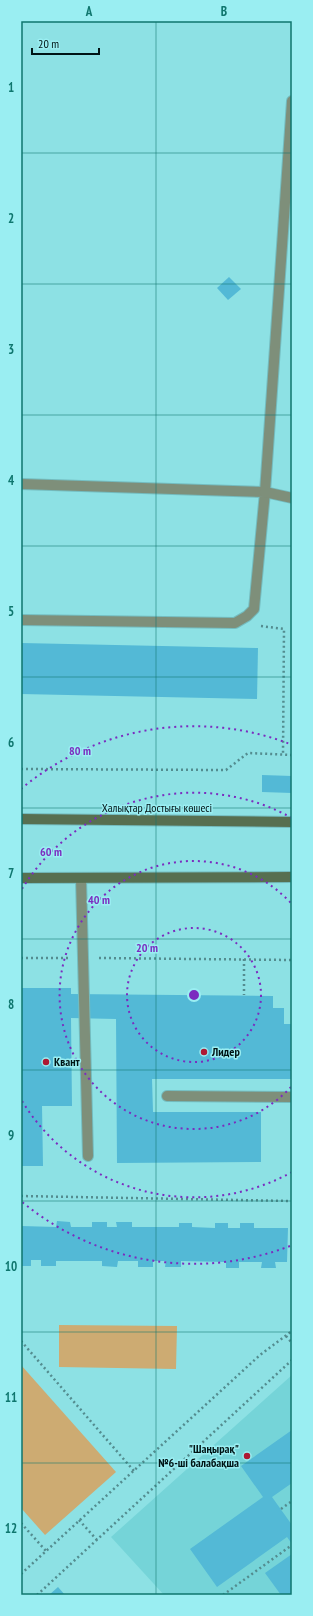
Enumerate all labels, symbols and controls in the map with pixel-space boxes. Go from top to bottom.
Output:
text: A [85,3,93,20]
text: B [221,3,227,20]
scale bar [32,30,99,56]
text: 20 m [38,36,59,51]
text: 1 [8,79,14,96]
text: 2 [8,210,14,227]
text: 3 [8,341,14,358]
text: 4 [8,472,15,489]
text: 5 [8,603,14,620]
text: 6 [8,734,14,751]
text: 80 m [69,743,91,758]
street label: Халықтар Достығы көшесі [102,800,212,815]
text: 60 m [40,844,62,859]
text: 7 [8,865,14,882]
text: 40 m [88,892,110,907]
text: 20 m [136,940,158,955]
centre of rings [187,988,201,1002]
text: 8 [8,996,14,1013]
place label: Лидер [211,1044,240,1059]
marker: Лидер [199,1047,209,1057]
place label: Квант [54,1054,81,1069]
marker: Квант [41,1057,51,1067]
text: 9 [8,1127,14,1144]
text: 10 [5,1258,17,1275]
text: 11 [5,1389,17,1406]
place label: "Шаңырақ" №6-ші балабақша [158,1441,239,1470]
marker: "Шаңырақ" №6-ші балабақша [242,1451,252,1461]
text: 12 [5,1520,17,1537]

